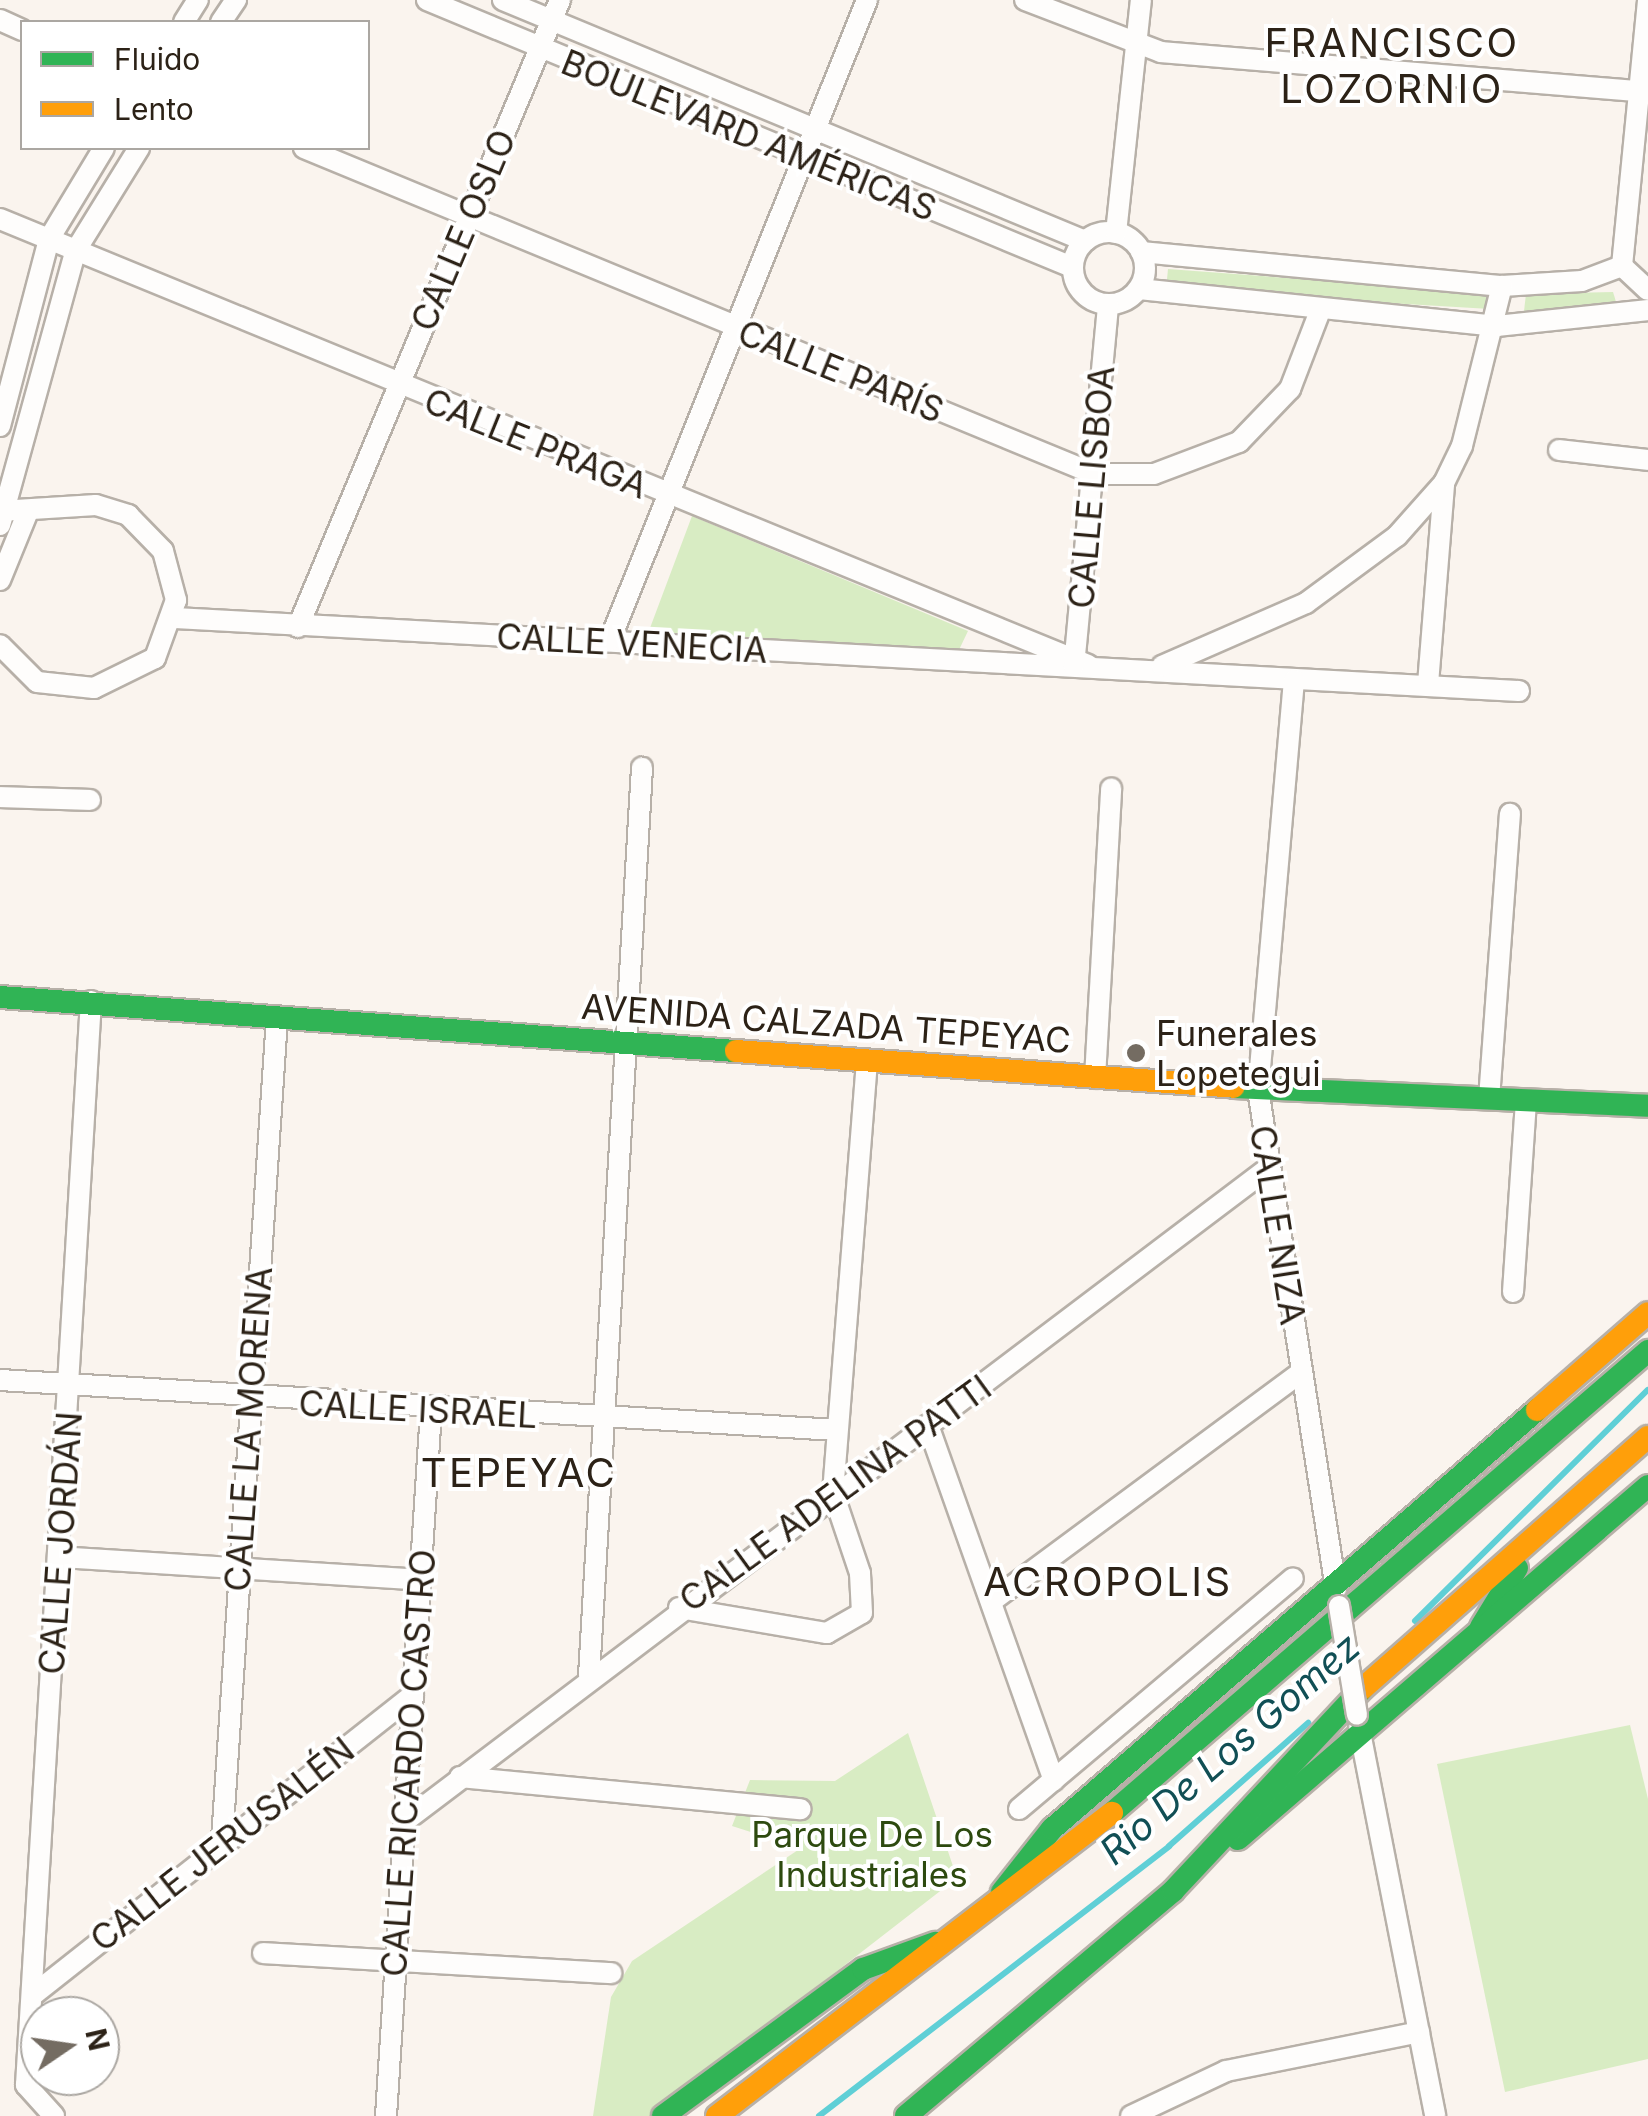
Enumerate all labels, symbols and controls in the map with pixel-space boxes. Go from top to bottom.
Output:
district label: FRANCISCO LOZORNIO [1264,19,1520,113]
legend [20,20,370,150]
text: Fluido [114,41,200,77]
street label: BOULEVARD AMÉRICAS [556,41,942,229]
text: Lento [114,91,194,127]
street label: CALLE OSLO [402,123,524,337]
street label: CALLE PARÍS [732,311,950,431]
street label: CALLE LISBOA [1059,364,1123,610]
street label: CALLE PRAGA [418,379,654,507]
street label: CALLE VENECIA [495,615,769,671]
street label: AVENIDA CALZADA TEPEYAC [580,985,1072,1061]
place label: Funerales Lopetegui [1156,1012,1321,1094]
marker: Funerales Lopetegui [1125,1042,1147,1064]
street label: CALLE NIZA [1242,1122,1314,1328]
street label: CALLE LA MORENA [216,1265,280,1593]
street label: CALLE ADELINA PATTI [671,1366,999,1620]
street label: CALLE ISRAEL [298,1382,538,1436]
street label: CALLE JORDÁN [30,1410,90,1676]
district label: TEPEYAC [421,1449,617,1497]
street label: CALLE RICARDO CASTRO [372,1548,444,1978]
district label: ACROPOLIS [983,1558,1233,1606]
water label: Rio De Los Gomez [1091,1624,1369,1874]
street label: CALLE JERUSALÉN [82,1728,362,1960]
park label: Parque De Los Industriales [751,1813,993,1895]
north arrow [20,1996,120,2096]
text: N [78,2025,116,2054]

